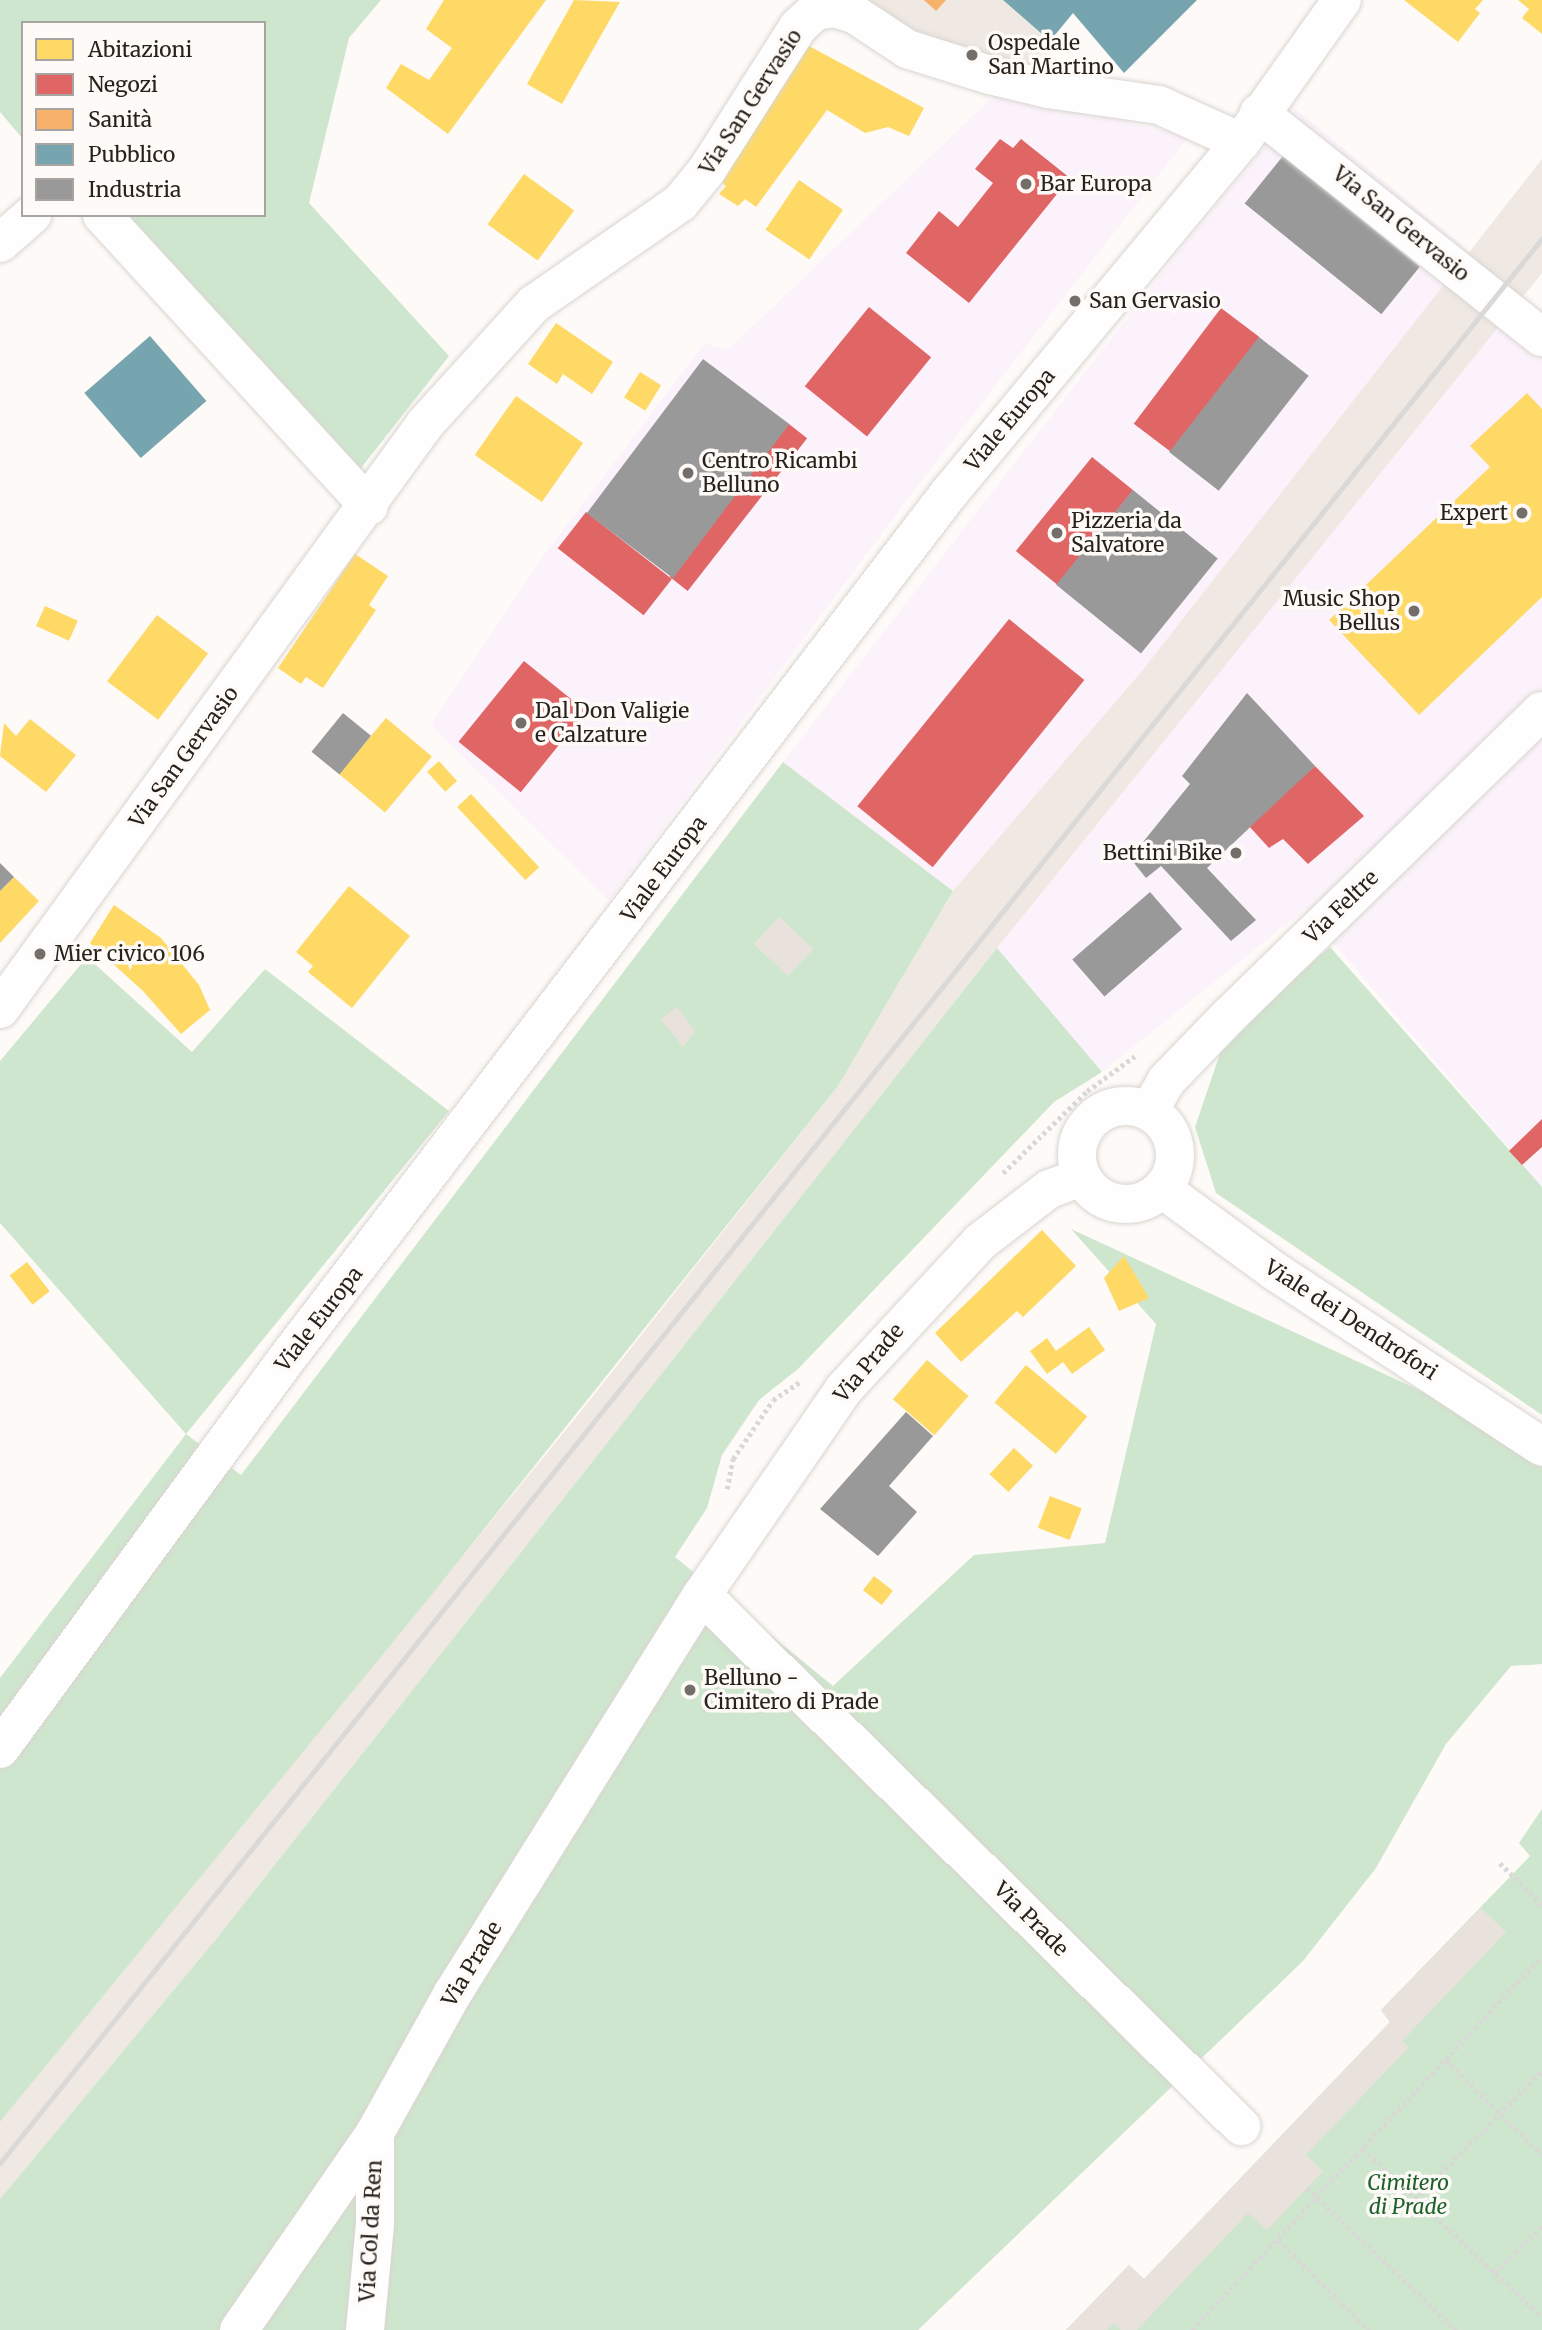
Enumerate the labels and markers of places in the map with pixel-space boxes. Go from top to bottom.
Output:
place label: Ospedale San Martino [988,30,1114,80]
marker: Ospedale San Martino [962,45,982,65]
place label: Bar Europa [1040,171,1152,197]
marker: Bar Europa [1018,176,1034,192]
place label: San Gervasio [1089,288,1221,314]
marker: San Gervasio [1067,293,1083,309]
place label: Centro Ricambi Belluno [702,448,857,498]
marker: Centro Ricambi Belluno [680,465,696,481]
place label: Expert [1440,500,1508,526]
marker: Expert [1514,505,1530,521]
place label: Pizzeria da Salvatore [1071,508,1182,558]
marker: Pizzeria da Salvatore [1049,525,1065,541]
place label: Music Shop Bellus [1283,586,1400,636]
marker: Music Shop Bellus [1406,603,1422,619]
place label: Dal Don Valigie e Calzature [535,698,689,748]
marker: Dal Don Valigie e Calzature [513,715,529,731]
place label: Bettini Bike [1103,840,1222,866]
marker: Bettini Bike [1228,845,1244,861]
place label: Mier civico 106 [54,941,205,967]
marker: Mier civico 106 [32,946,48,962]
place label: Belluno - Cimitero di Prade [704,1665,879,1715]
marker: Belluno - Cimitero di Prade [682,1682,698,1698]

